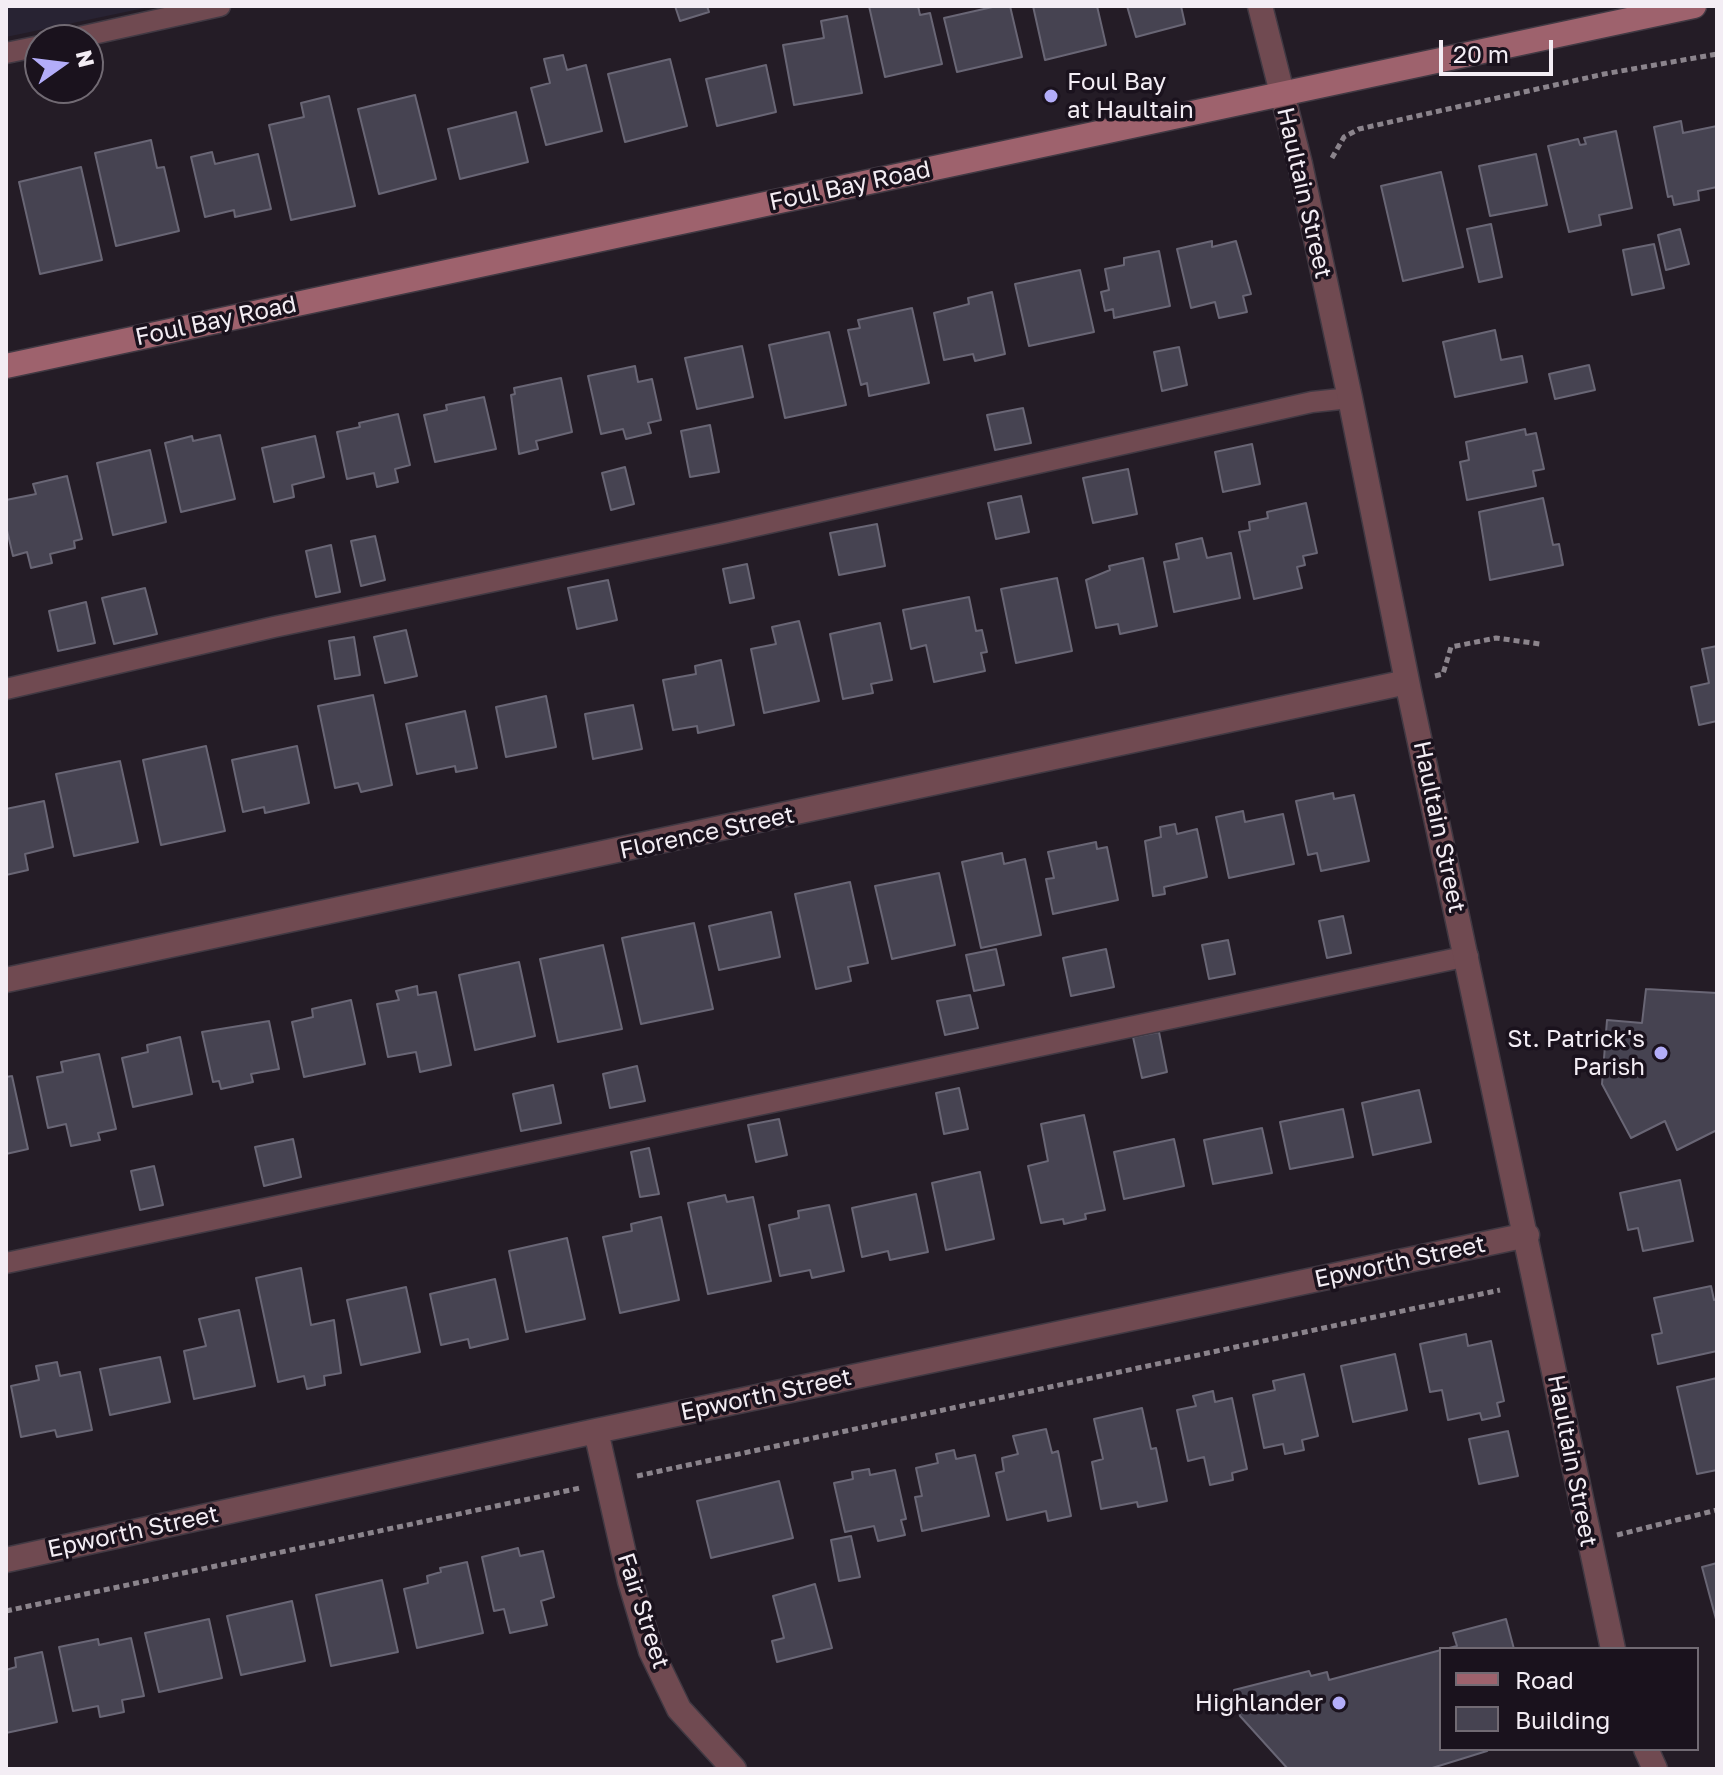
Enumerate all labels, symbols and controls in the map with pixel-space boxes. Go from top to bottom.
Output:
north arrow [24,24,104,104]
scale bar [1443,24,1557,74]
text: 20 m [1453,39,1509,68]
text: N [71,47,101,70]
place label: Foul Bay at Haultain [1067,68,1194,124]
marker: Foul Bay at Haultain [1042,87,1060,105]
street label: Haultain Street [1270,105,1338,281]
street label: Foul Bay Road [767,155,933,217]
street label: Foul Bay Road [133,290,299,352]
street label: Haultain Street [1407,738,1471,916]
street label: Florence Street [617,800,797,866]
place label: St. Patrick's Parish [1507,1025,1645,1081]
marker: St. Patrick's Parish [1652,1044,1670,1062]
street label: Epworth Street [1312,1230,1488,1294]
street label: Epworth Street [678,1363,854,1427]
street label: Haultain Street [1541,1372,1603,1550]
street label: Epworth Street [45,1500,221,1564]
street label: Fair Street [611,1549,675,1673]
legend [1439,1647,1699,1751]
text: Road [1515,1665,1574,1694]
place label: Highlander [1195,1689,1323,1717]
marker: Highlander [1330,1694,1348,1712]
text: Building [1515,1705,1610,1734]

